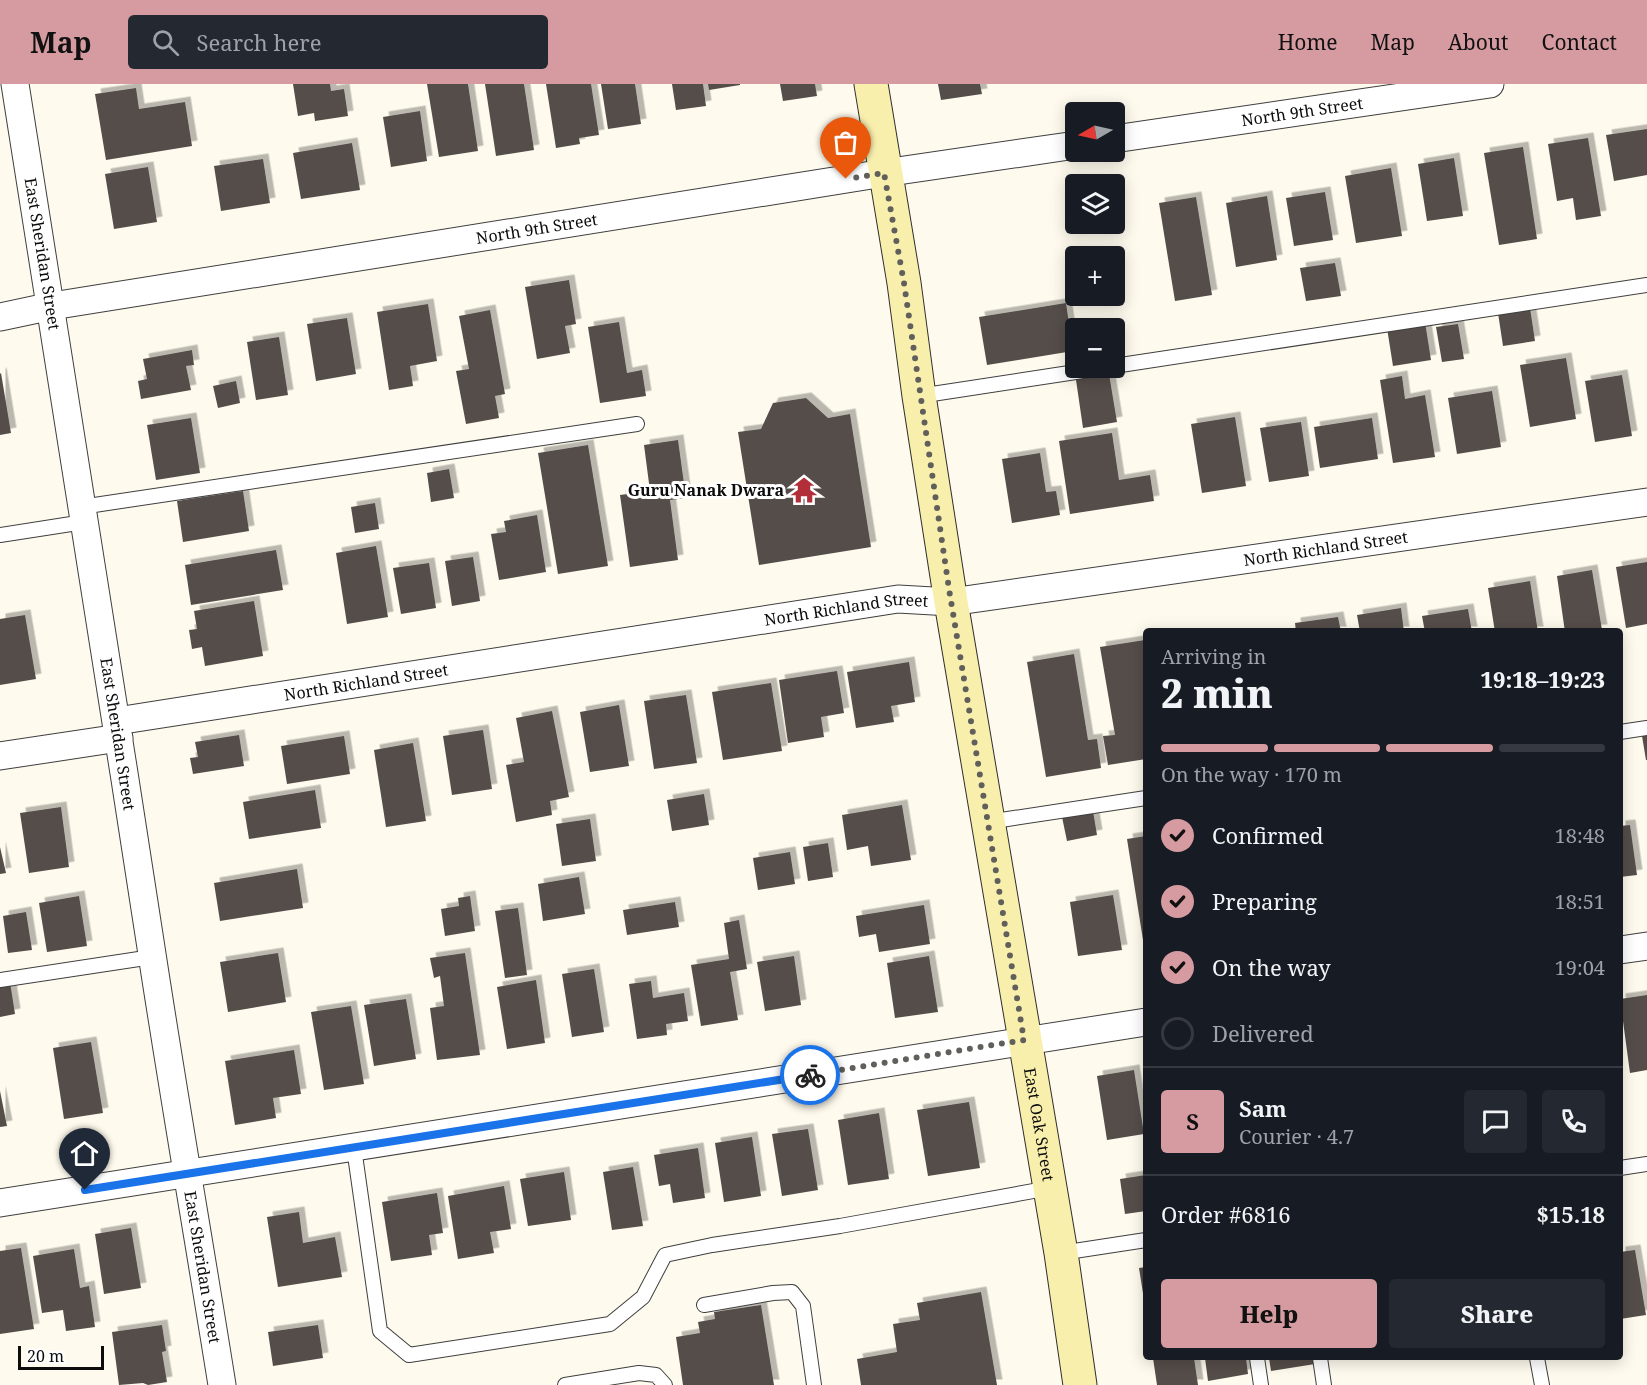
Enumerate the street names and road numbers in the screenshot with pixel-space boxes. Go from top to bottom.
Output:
street label: North 9th Street [1240,92,1365,131]
street label: East Sheridan Street [20,176,66,332]
street label: North 9th Street [474,208,599,249]
street label: North Richland Street [1242,525,1409,571]
street label: North Richland Street [763,588,929,631]
street label: East Sheridan Street [95,656,141,812]
street label: North Richland Street [282,658,450,706]
street label: East Oak Street [1019,1066,1060,1183]
street label: East Sheridan Street [179,1189,226,1345]

